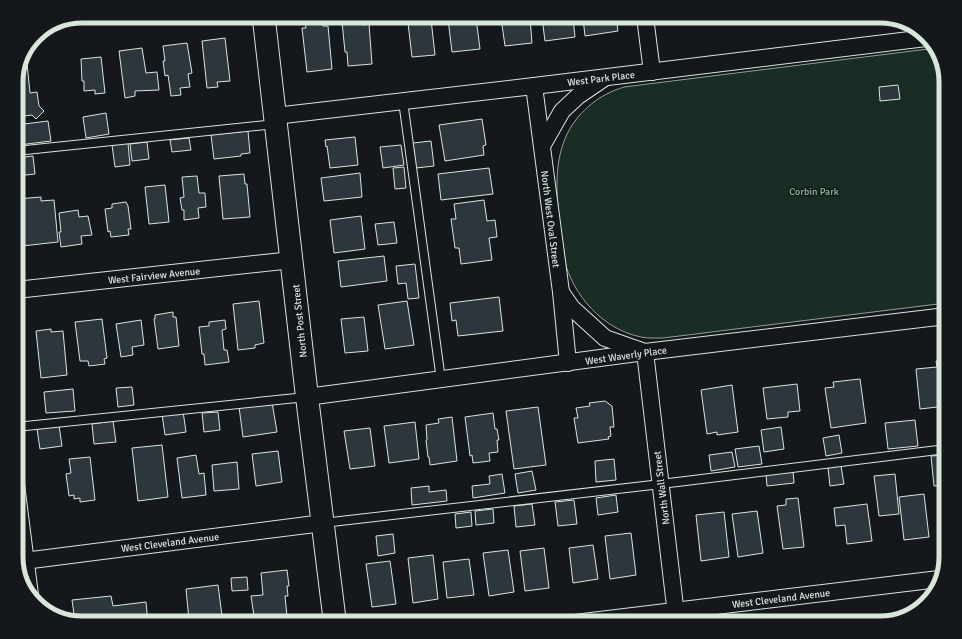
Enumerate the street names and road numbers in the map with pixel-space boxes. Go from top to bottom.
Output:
street label: West Park Place [567,69,636,89]
street label: North West Oval Street [538,170,562,269]
street label: West Fairview Avenue [107,265,201,287]
street label: North Post Street [290,283,310,358]
street label: West Waverly Place [585,344,668,368]
street label: North Wall Street [651,450,672,525]
street label: West Cleveland Avenue [120,531,220,555]
street label: West Cleveland Avenue [731,587,831,611]

